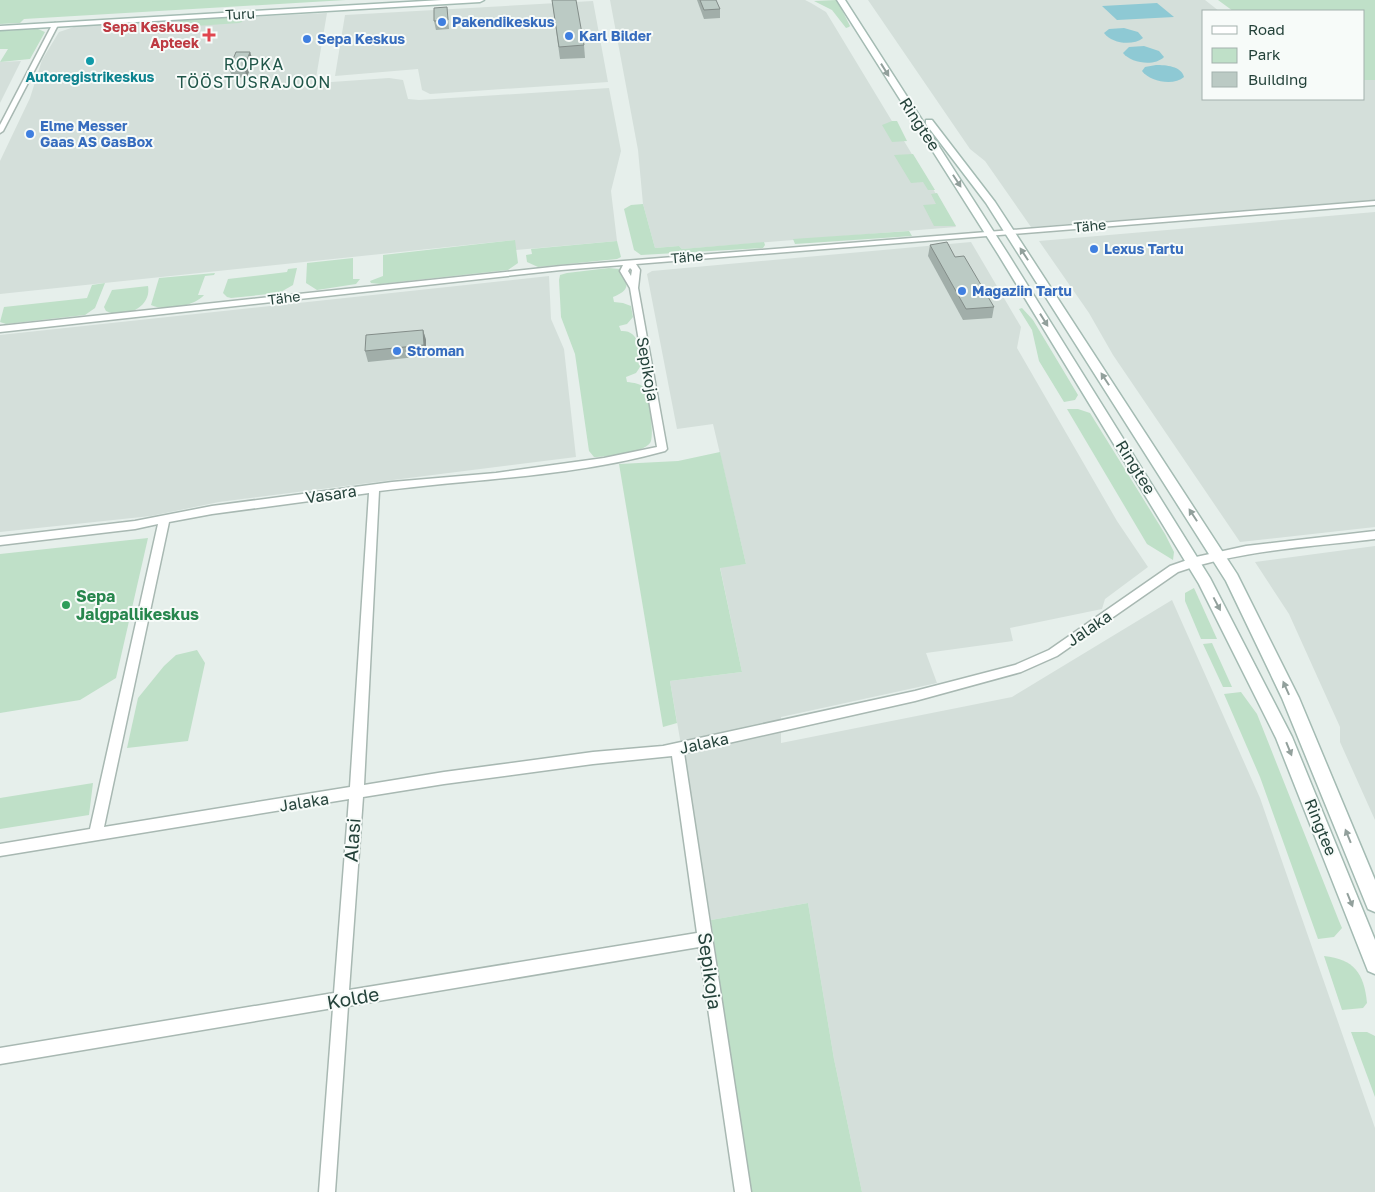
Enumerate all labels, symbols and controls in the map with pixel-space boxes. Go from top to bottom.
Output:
street label: Turu [225,4,255,23]
legend [1202,10,1365,100]
place label: Pakendikeskus [452,13,555,30]
marker: Pakendikeskus [436,16,448,28]
place label: Sepa Keskuse Apteek [103,18,199,51]
text: Road [1248,20,1285,38]
place label: Karl Bilder [579,27,652,44]
marker: Sepa Keskuse Apteek [203,29,215,41]
place label: Sepa Keskus [317,30,405,47]
marker: Karl Bilder [563,30,575,42]
marker: Sepa Keskus [301,33,313,45]
text: Park [1248,45,1281,63]
district label: ROPKA TÖÖSTUSRAJOON [177,54,331,92]
marker: Autoregistrikeskus [84,55,96,67]
one-way arrow [881,63,890,76]
place label: Autoregistrikeskus [26,68,155,85]
text: Building [1248,70,1308,88]
street label: Ringtee [895,93,945,155]
place label: Elme Messer Gaas AS GasBox [40,117,153,150]
marker: Elme Messer Gaas AS GasBox [24,128,36,140]
one-way arrow [953,175,962,188]
street label: Tähe [1073,216,1107,235]
place label: Lexus Tartu [1104,240,1184,257]
marker: Lexus Tartu [1088,243,1100,255]
street label: Tähe [670,247,704,266]
one-way arrow [1019,247,1029,261]
place label: Magaziin Tartu [972,282,1072,299]
marker: Magaziin Tartu [956,285,968,297]
street label: Tähe [267,287,301,308]
one-way arrow [1039,313,1049,326]
street label: Sepikoja [632,335,664,403]
place label: Stroman [407,342,464,359]
marker: Stroman [391,345,403,357]
one-way arrow [1100,372,1109,385]
street label: Ringtee [1112,436,1160,498]
street label: Vasara [304,481,358,507]
one-way arrow [1188,509,1198,522]
place label: Sepa Jalgpallikeskus [76,586,199,624]
one-way arrow [1213,596,1221,611]
marker: Sepa Jalgpallikeskus [60,599,72,611]
street label: Jalaka [1063,606,1115,650]
one-way arrow [1282,681,1290,695]
street label: Jalaka [677,728,731,758]
one-way arrow [1286,742,1294,756]
street label: Jalaka [278,788,330,816]
street label: Ringtee [1301,796,1341,858]
street label: Alasi [338,817,365,863]
one-way arrow [1343,829,1351,843]
one-way arrow [1346,893,1354,908]
street label: Sepikoja [694,931,727,1011]
street label: Kolde [325,982,381,1013]

